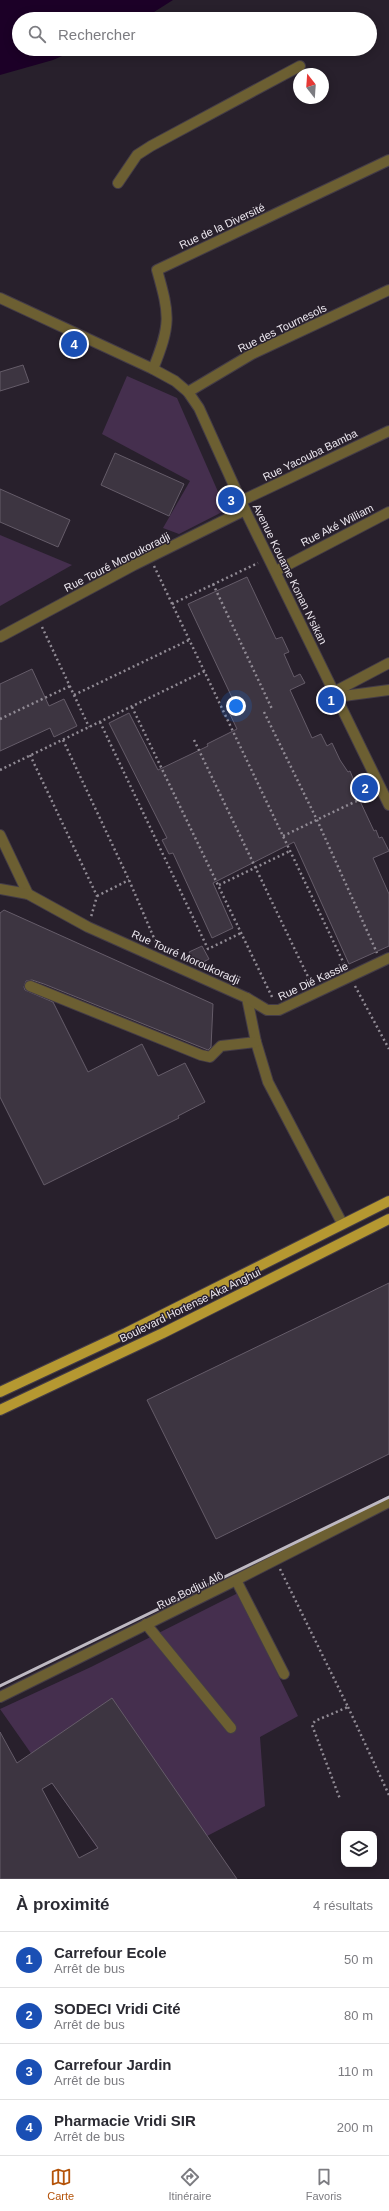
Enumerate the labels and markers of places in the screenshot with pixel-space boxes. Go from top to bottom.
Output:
pin: 4 [61,329,87,359]
pin: 3 [218,485,244,515]
pin: 1 [318,685,344,715]
pin: 2 [352,773,378,803]

